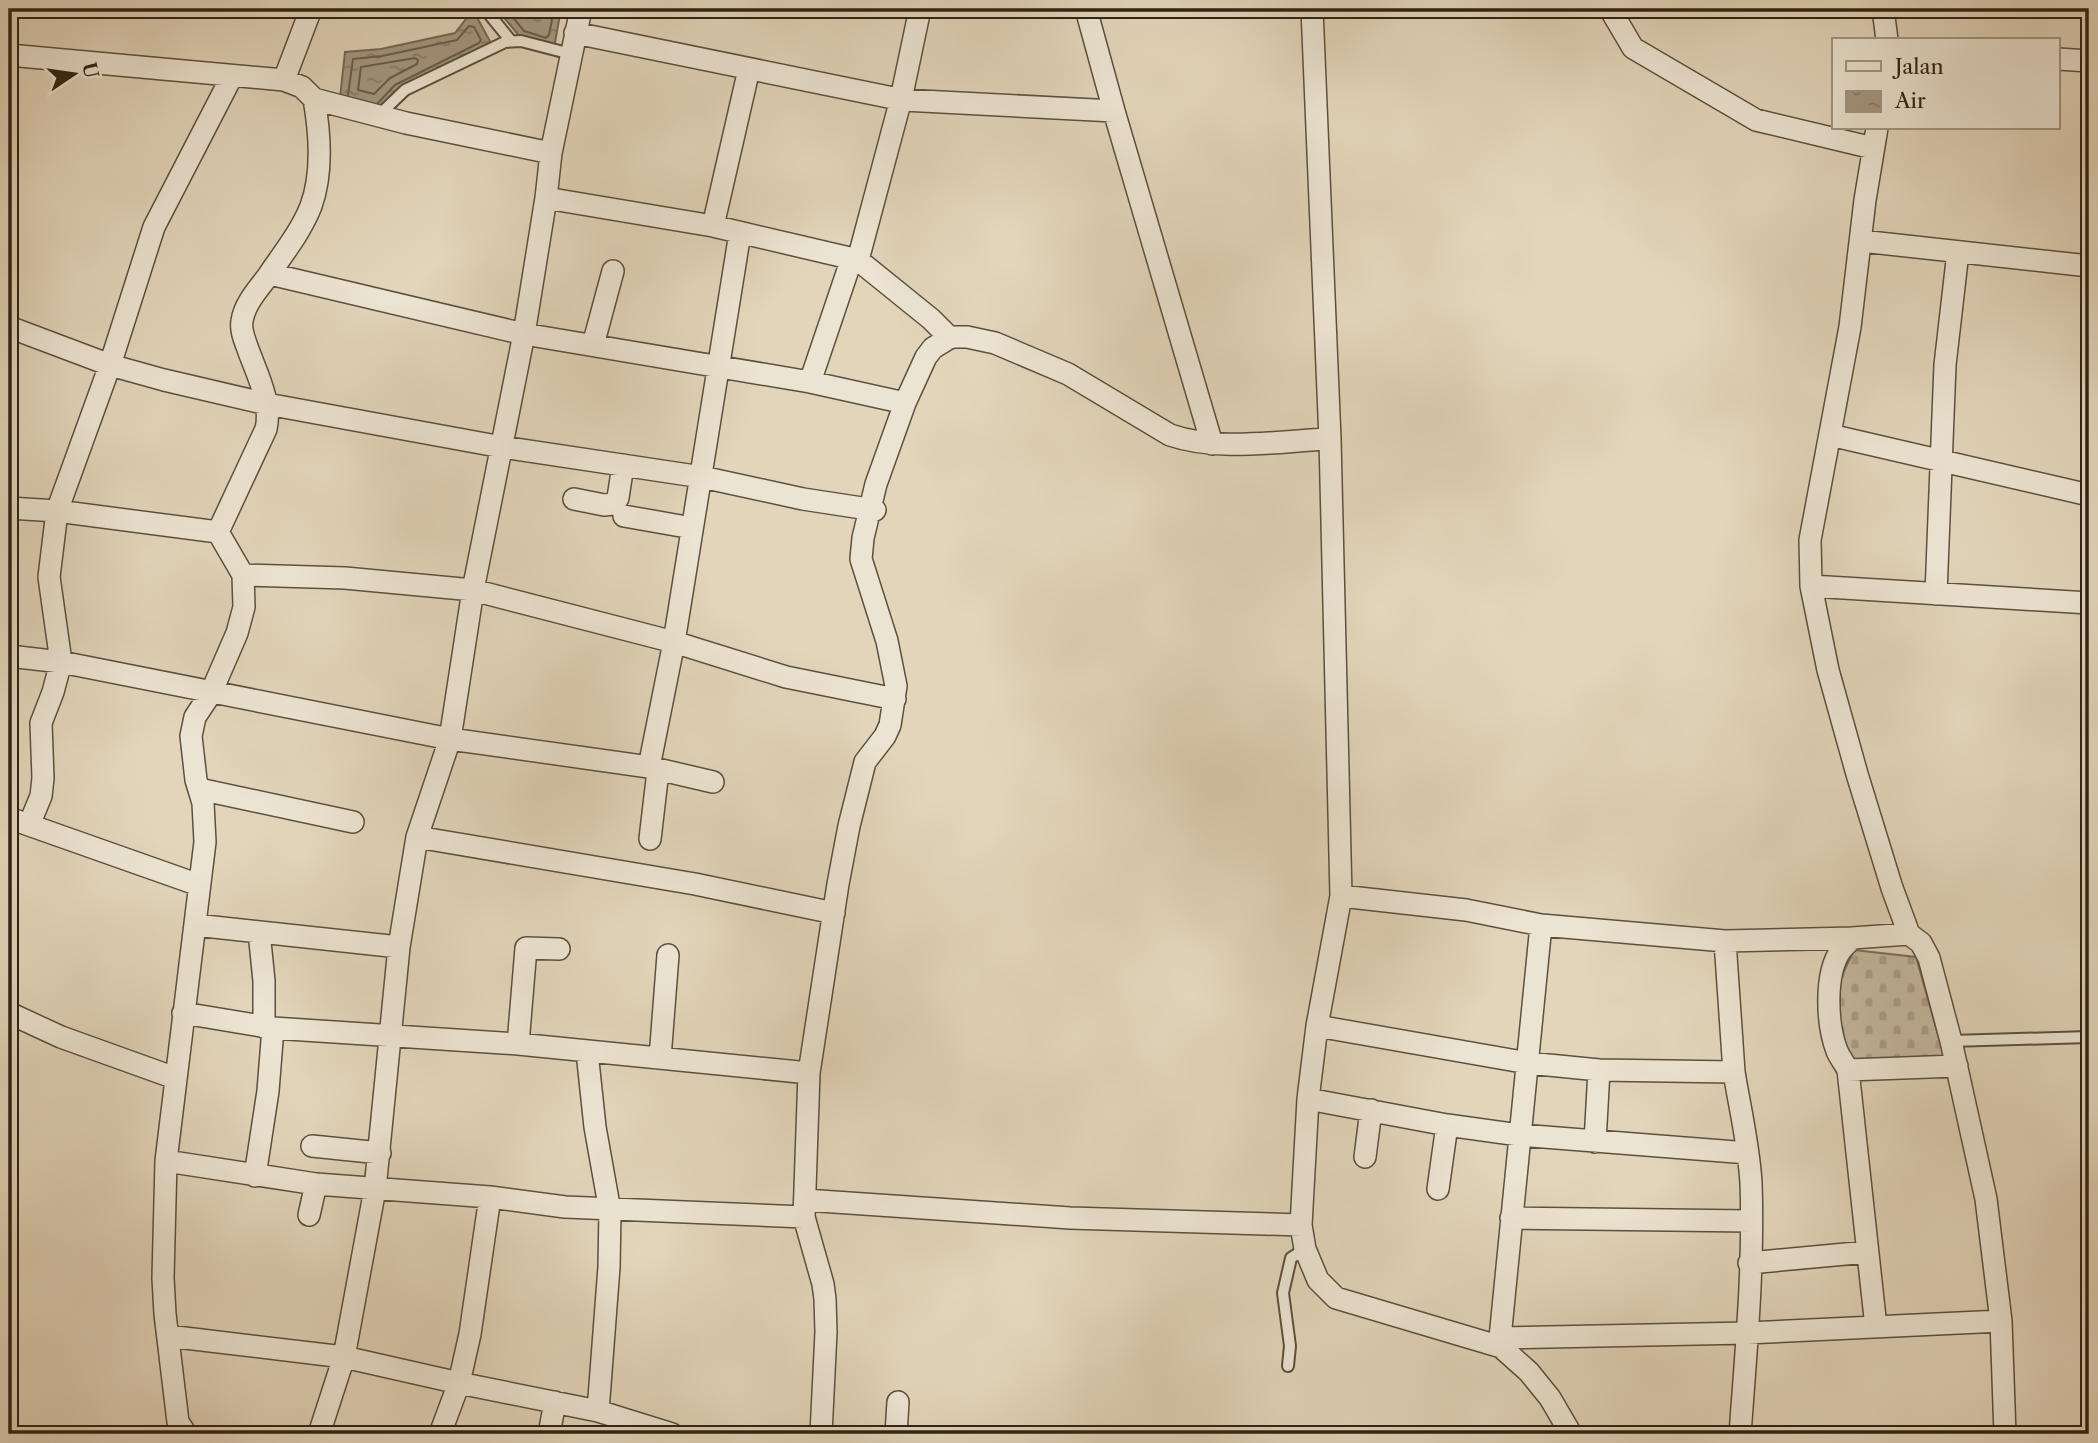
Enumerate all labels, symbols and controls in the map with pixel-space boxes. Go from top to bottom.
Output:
north arrow [38,38,108,108]
legend [1832,38,2060,130]
text: Jalan [1892,54,1944,79]
text: U [77,60,103,81]
text: Air [1894,88,1926,113]

